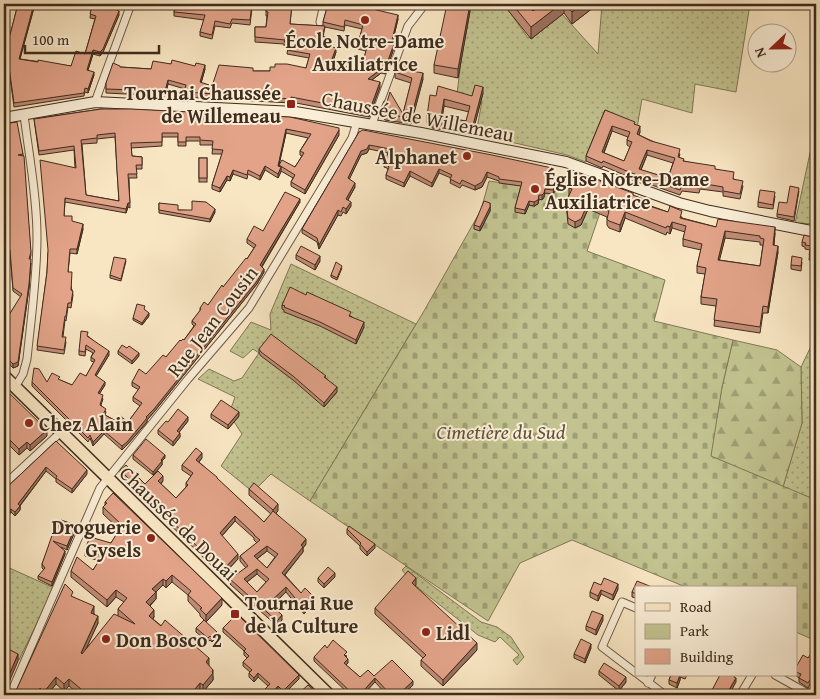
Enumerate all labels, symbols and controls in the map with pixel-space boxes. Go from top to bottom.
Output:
marker: École Notre-Dame Auxiliatrice [359,14,371,26]
scale bar [25,22,159,54]
north arrow [748,22,798,72]
place label: École Notre-Dame Auxiliatrice [286,26,445,78]
text: 100 m [32,29,70,50]
text: N [749,44,771,61]
place label: Tournai Chaussée de Willemeau [124,78,282,130]
street label: Chaussée de Willemeau [319,83,517,149]
marker: Tournai Chaussée de Willemeau [285,98,297,110]
place label: Alphanet [375,142,457,171]
marker: Alphanet [461,150,473,162]
place label: Église Notre-Dame Auxiliatrice [545,164,709,216]
marker: Église Notre-Dame Auxiliatrice [529,183,541,195]
street label: Rue Jean Cousin [159,259,265,383]
place label: Chez Alain [39,409,133,438]
marker: Chez Alain [23,417,35,429]
park label: Cimetière du Sud [436,417,566,446]
street label: Chaussée de Douai [113,459,245,587]
place label: Droguerie Gysels [51,512,141,564]
marker: Droguerie Gysels [145,532,157,544]
legend [635,586,798,676]
place label: Tournai Rue de la Culture [245,588,358,640]
text: Road [680,596,711,617]
marker: Tournai Rue de la Culture [229,608,241,620]
place label: Lidl [436,618,470,647]
text: Park [680,620,709,641]
place label: Don Bosco 2 [116,625,222,654]
marker: Lidl [420,626,432,638]
marker: Don Bosco 2 [100,633,112,645]
text: Building [680,646,734,667]

